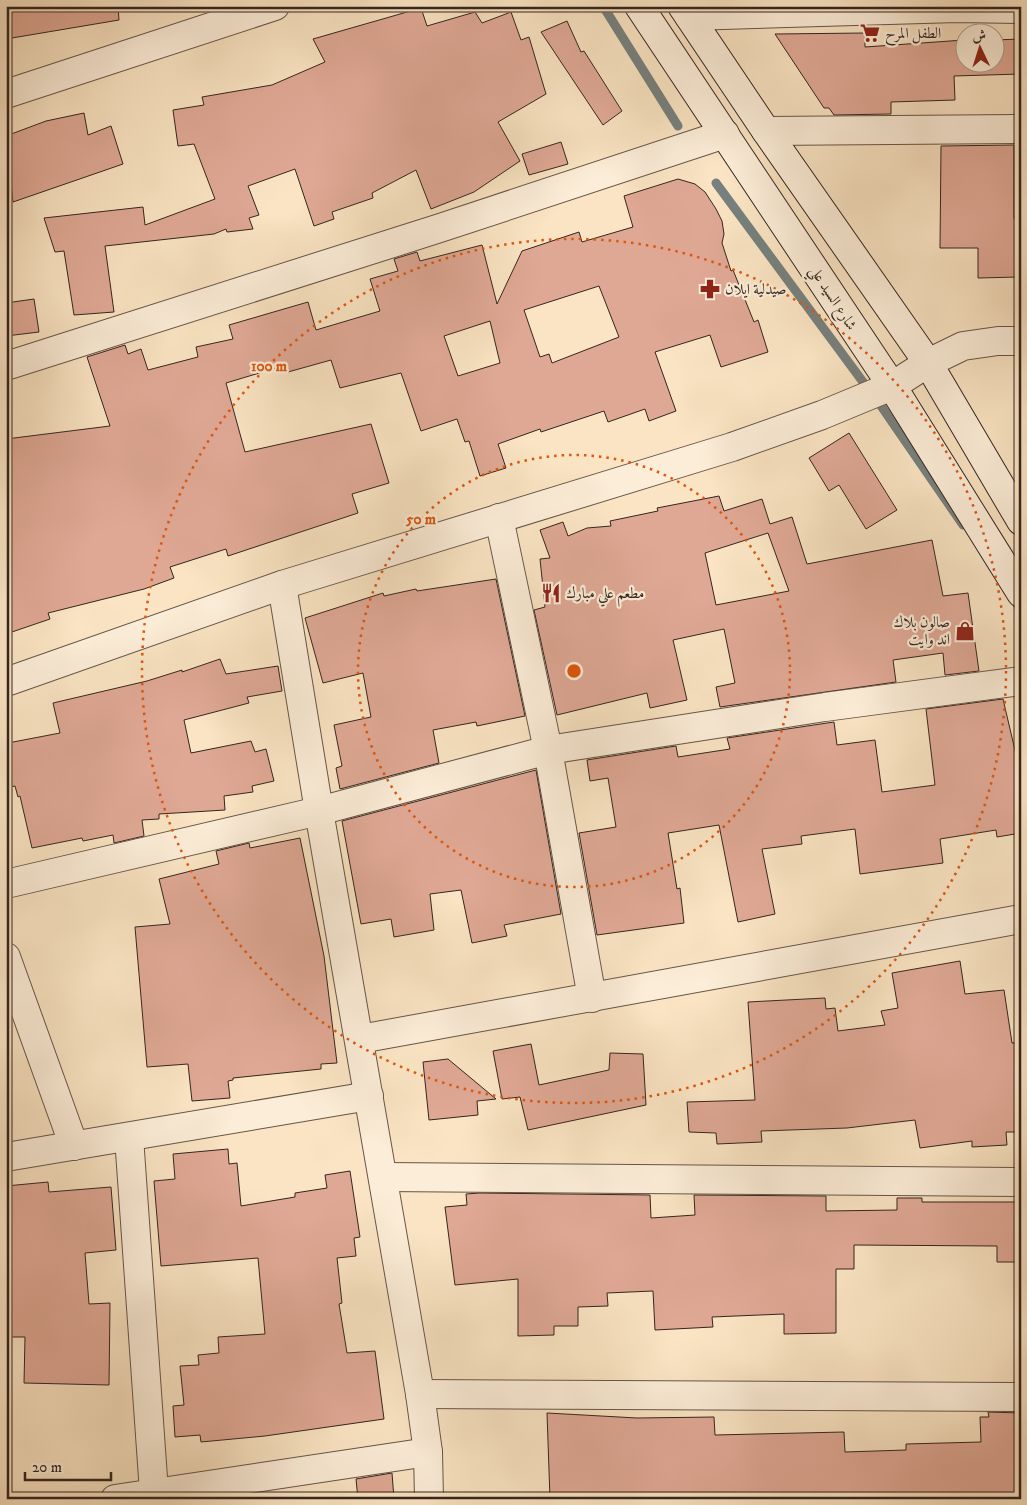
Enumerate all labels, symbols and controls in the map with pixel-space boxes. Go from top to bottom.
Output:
supermarket icon: الطفل المرح [859,22,881,44]
north arrow [954,22,1004,72]
place label: الطفل المرح [885,24,941,46]
text: ش [972,27,987,45]
street label: شارع السيد علي [802,262,861,336]
pharmacy icon: صيدلية ايلان [699,278,721,300]
place label: صيدلية ايلان [725,280,786,299]
text: 100 m [251,357,288,376]
text: 50 m [405,510,437,529]
restaurant icon: مطعم علي مبارك [540,582,562,604]
place label: مطعم علي مبارك [566,584,644,607]
place label: صالون بلاك اند وايت [893,613,950,649]
shop icon: صالون بلاك اند وايت [954,620,976,642]
centre of rings [565,662,583,680]
scale bar [25,1450,111,1482]
text: 20 m [32,1458,62,1477]

